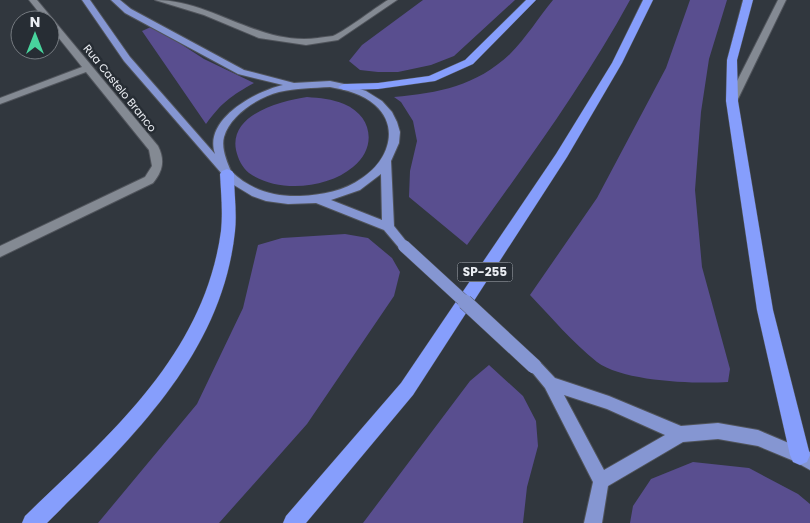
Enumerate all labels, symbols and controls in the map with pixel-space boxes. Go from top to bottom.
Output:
north arrow [10,10,60,60]
text: N [30,12,40,32]
street label: Rua Castelo Branco [80,41,160,135]
road number: SP-255 [458,262,512,282]

